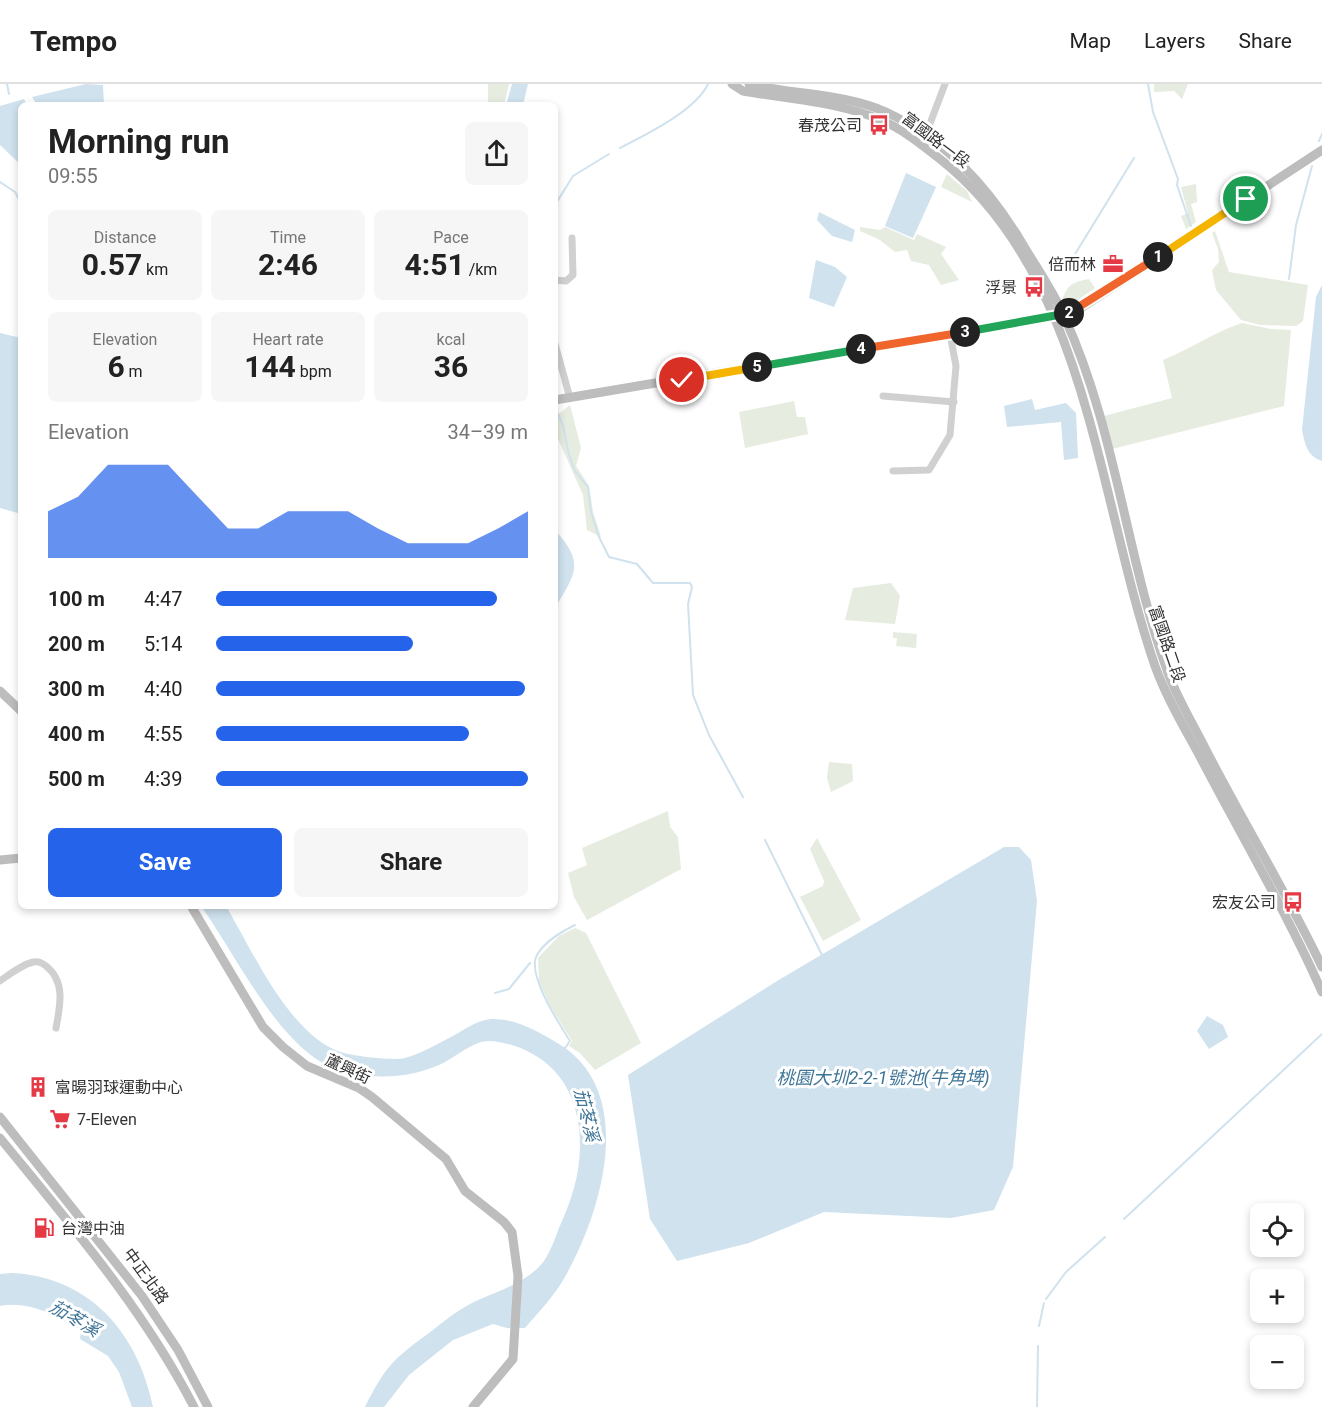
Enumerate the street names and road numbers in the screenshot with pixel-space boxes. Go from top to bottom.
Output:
street label: 富國路一段 [898,108,974,172]
street label: 富國路二段 [1145,603,1189,685]
street label: 蘆興街 [322,1050,374,1088]
street label: 中正北路 [120,1245,172,1307]

